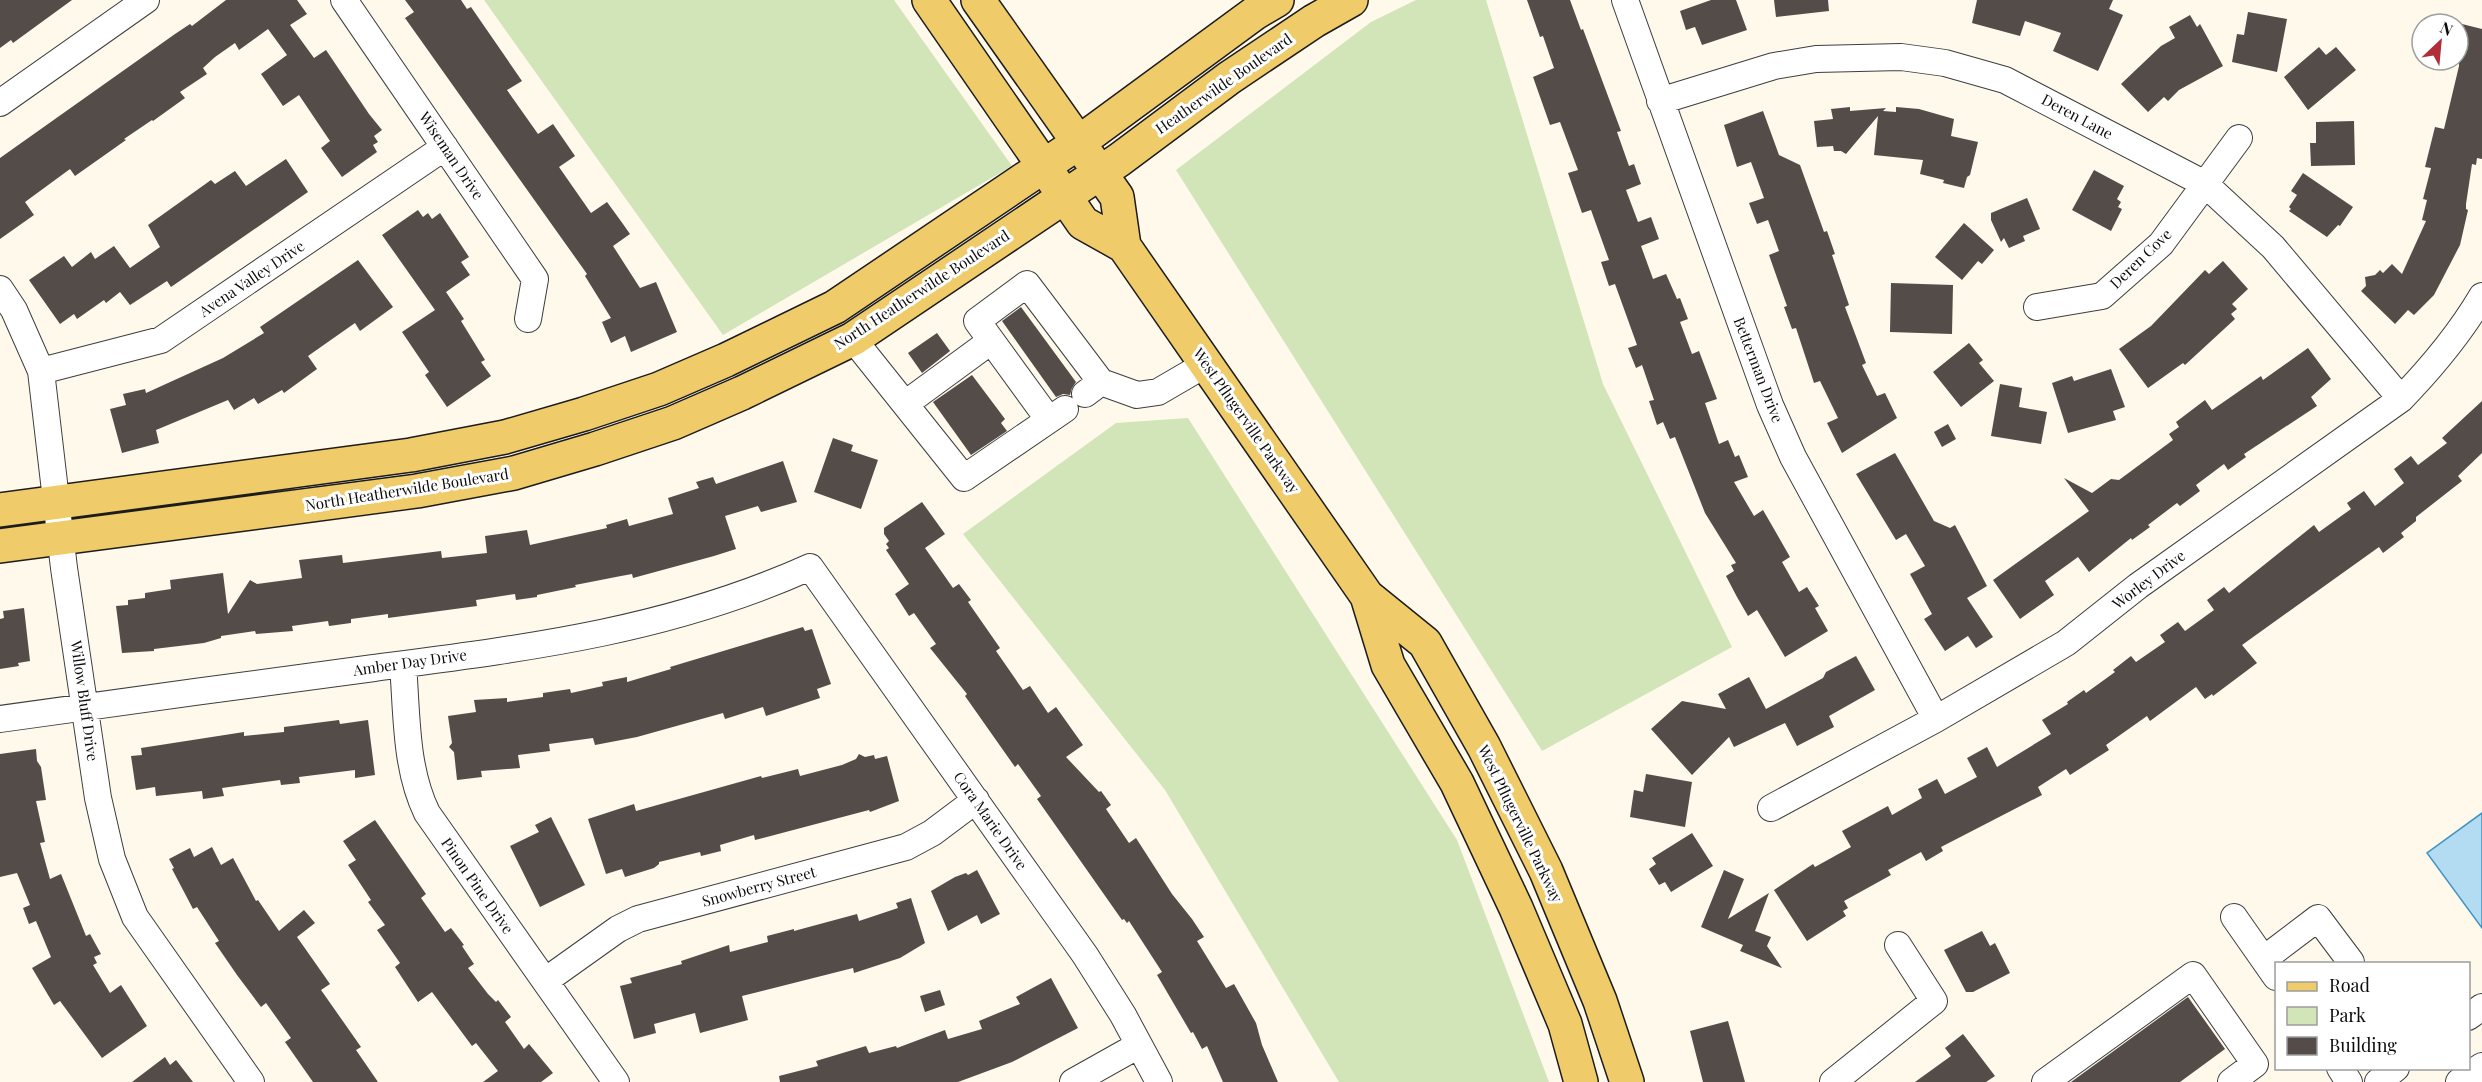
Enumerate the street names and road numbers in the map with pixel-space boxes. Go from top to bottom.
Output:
street label: Heatherwilde Boulevard [1151,28,1296,138]
street label: Deren Lane [2038,89,2117,143]
street label: Wiseman Drive [414,107,489,203]
street label: Deren Cove [2105,224,2175,293]
street label: North Heatherwilde Boulevard [830,225,1013,354]
street label: Avena Valley Drive [194,235,308,321]
street label: Betterman Drive [1730,314,1788,425]
street label: West Pflugerville Parkway [1188,343,1305,497]
street label: North Heatherwilde Boulevard [304,463,510,515]
street label: Worley Drive [2107,545,2189,614]
street label: Willow Bluff Drive [66,638,103,762]
street label: Amber Day Drive [351,644,468,680]
street label: West Pflugerville Parkway [1474,741,1568,906]
street label: Cora Marie Drive [949,767,1032,874]
street label: Pinon Pine Drive [437,833,518,938]
street label: Snowberry Street [700,861,819,911]

